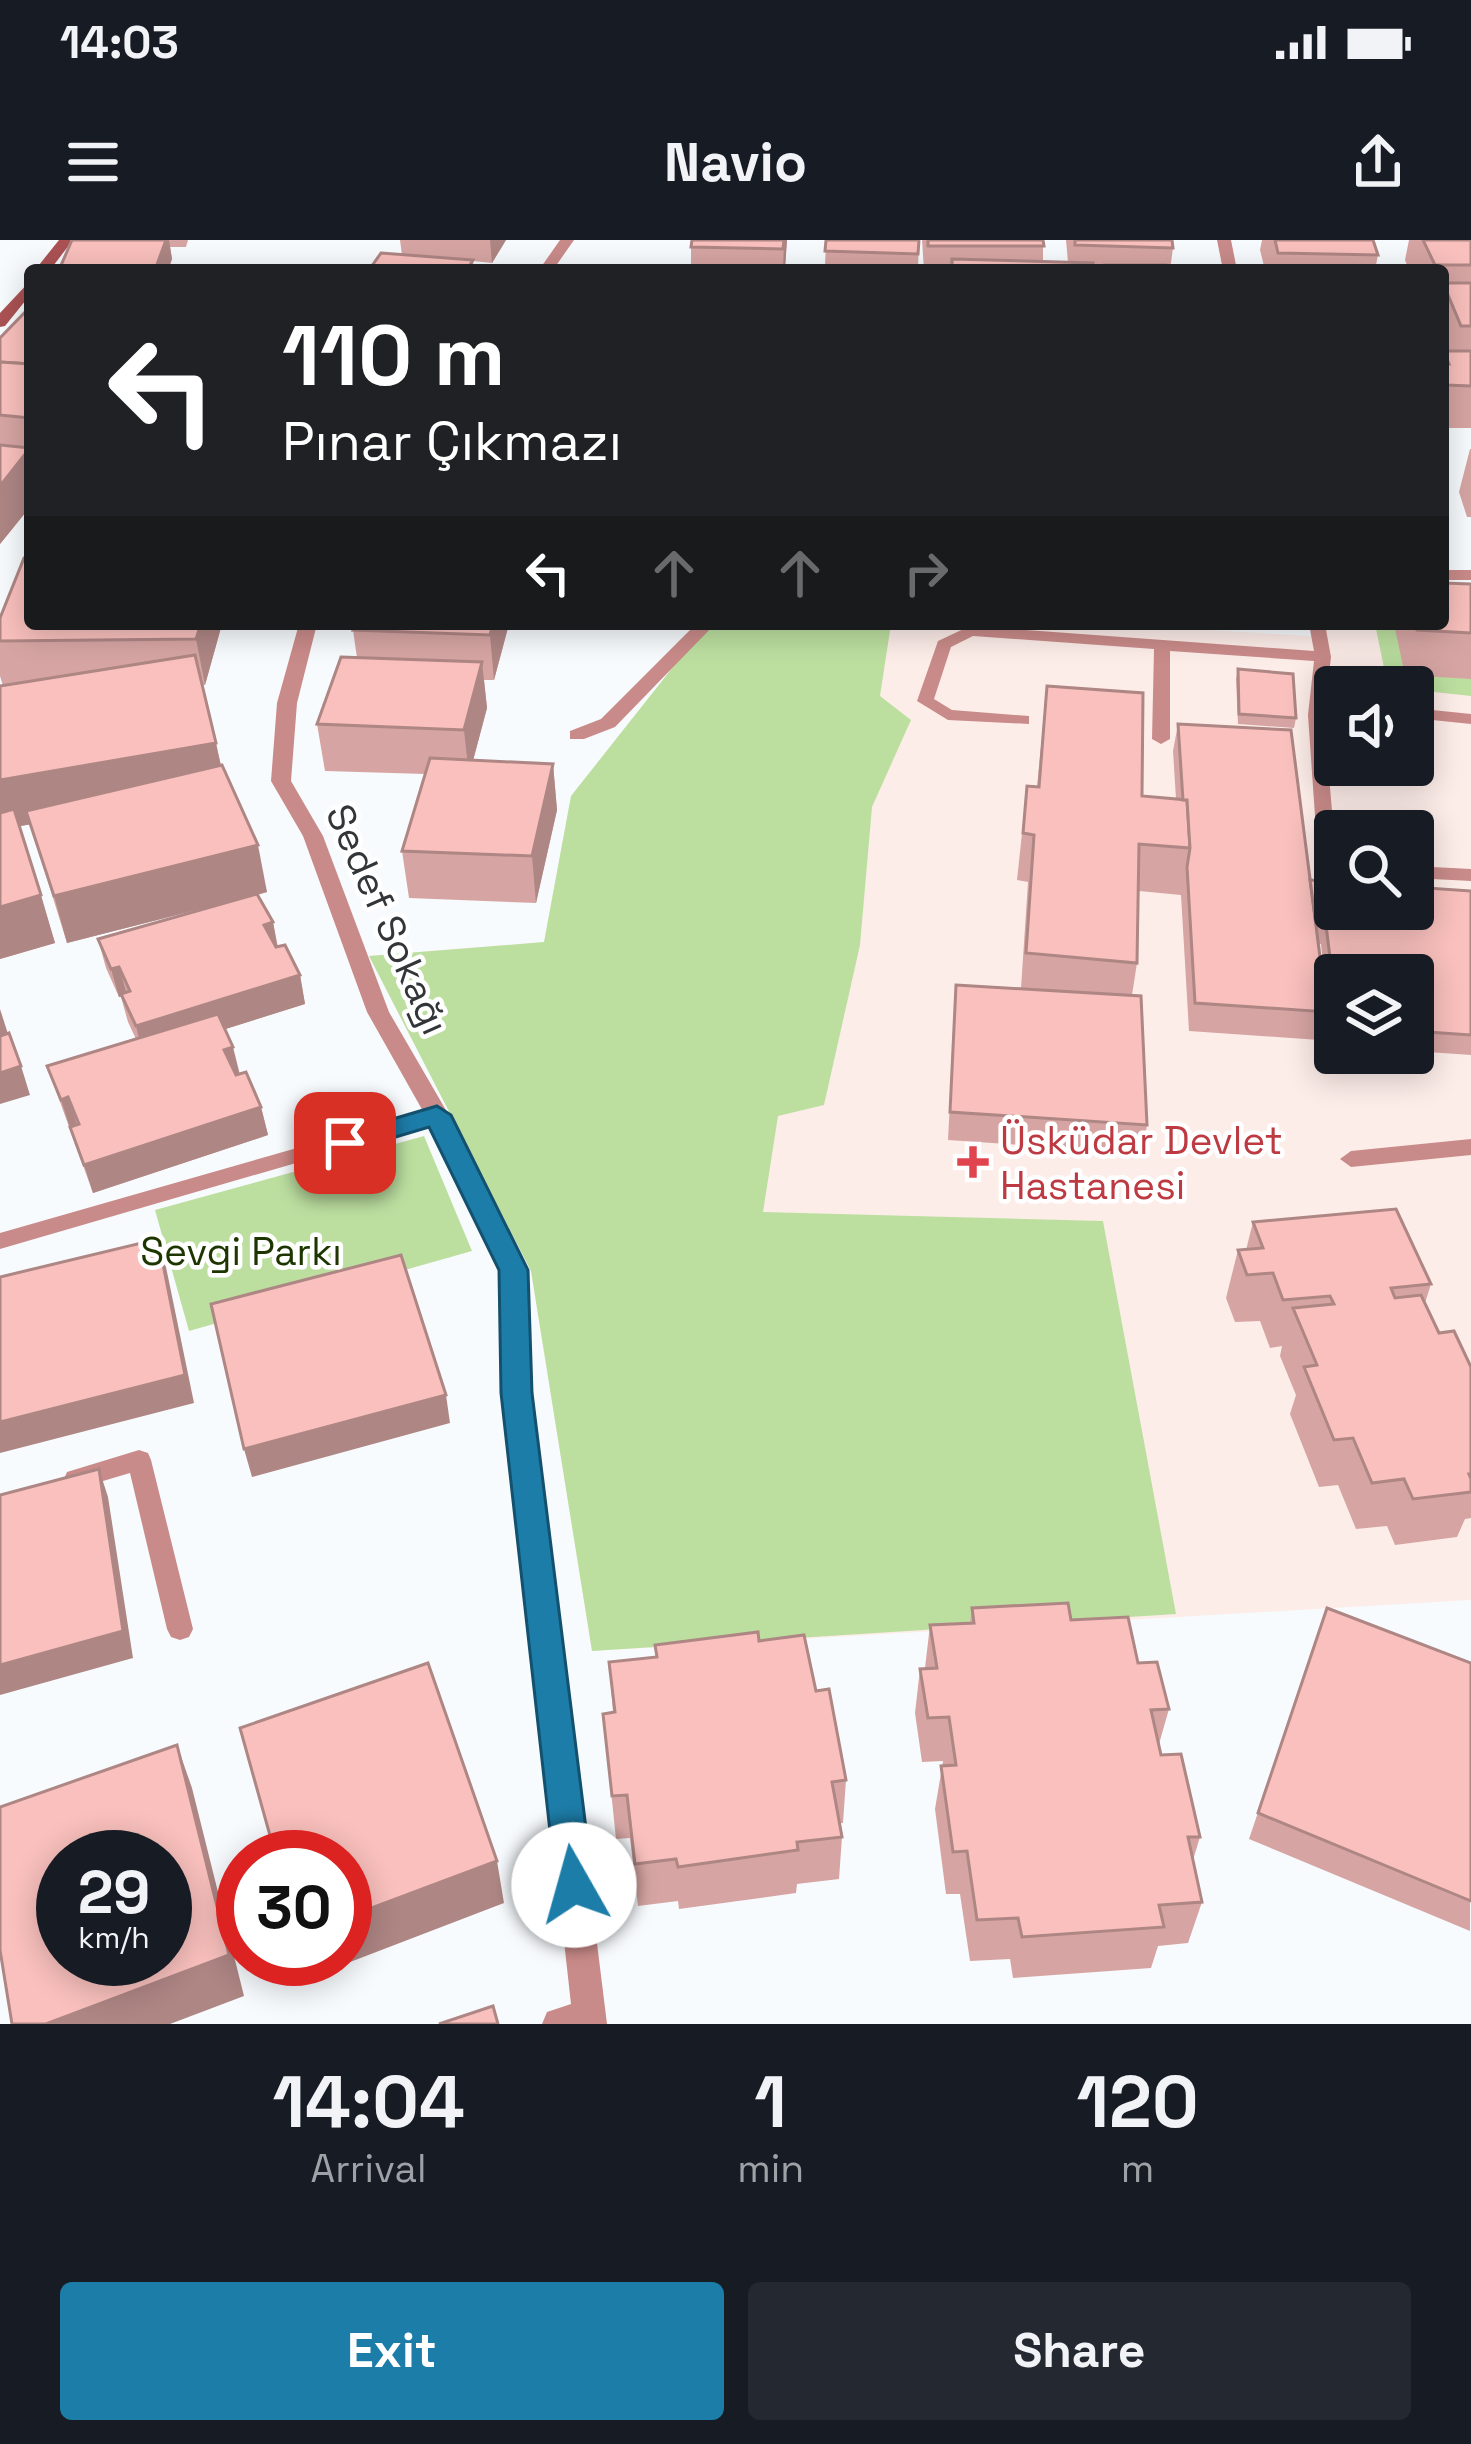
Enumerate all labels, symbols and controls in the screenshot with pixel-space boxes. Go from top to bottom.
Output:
text: 14:03 [60,14,179,71]
text: Navio [664,128,807,197]
icon: menu [60,129,126,195]
icon: share [1345,129,1411,195]
text: 110 m [282,302,505,410]
icon: left [84,312,240,468]
text: Pınar Çıkmazı [282,407,622,476]
icon: left [515,540,581,606]
icon: ahead [641,540,707,606]
icon: ahead [767,540,833,606]
icon: right [893,540,959,606]
map controls [1314,666,1434,1074]
button: sound [1314,666,1434,786]
street label: Sedef Sokağı [315,797,460,1042]
button: search [1314,810,1434,930]
button: layers [1314,954,1434,1074]
pin [294,1092,396,1194]
icon: arrive [312,1110,378,1176]
place label: Üsküdar Devlet Hastanesi [1000,1116,1283,1210]
marker: Üsküdar Devlet Hastanesi [957,1146,989,1178]
park label: Sevgi Parkı [140,1227,342,1276]
position arrow [511,1822,637,1948]
speed limit sign: 30 [216,1830,372,1986]
text: 29 [78,1854,150,1931]
text: km/h [78,1918,150,1957]
text: 14:04 [272,2056,465,2148]
text: 1 [754,2056,787,2148]
text: 120 [1077,2056,1199,2148]
text: Arrival [311,2144,427,2193]
text: min [737,2144,804,2193]
text: m [1121,2144,1154,2193]
button: Exit [60,2282,724,2420]
button: Share [748,2282,1411,2420]

